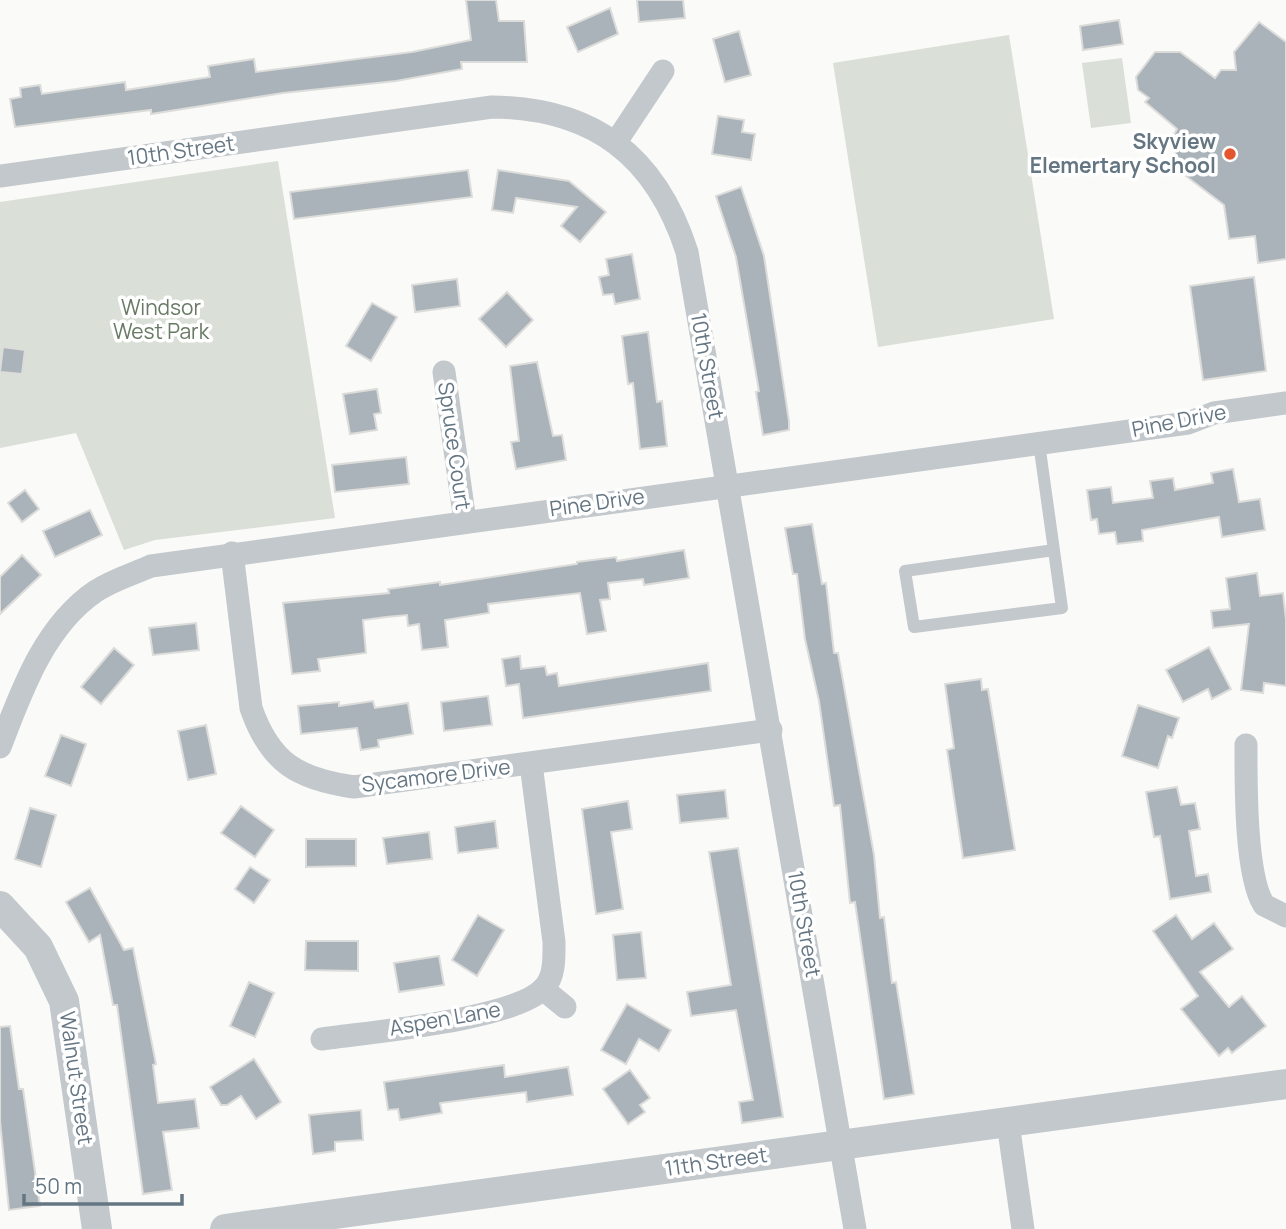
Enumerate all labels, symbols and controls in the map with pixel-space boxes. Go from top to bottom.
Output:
place label: Skyview Elemertary School [1030,127,1216,179]
street label: 10th Street [126,129,236,171]
marker: Skyview Elemertary School [1222,146,1238,162]
park label: Windsor West Park [113,293,210,345]
street label: 10th Street [685,310,731,421]
street label: Spruce Court [432,380,478,512]
street label: Pine Drive [1129,397,1228,443]
street label: Pine Drive [548,481,646,523]
street label: Sycamore Drive [360,752,512,798]
street label: 10th Street [782,868,828,979]
street label: Aspen Lane [387,994,503,1042]
street label: Walnut Street [54,1009,100,1146]
street label: 11th Street [663,1140,769,1182]
scale bar [24,1162,182,1206]
text: 50 m [35,1172,82,1200]

